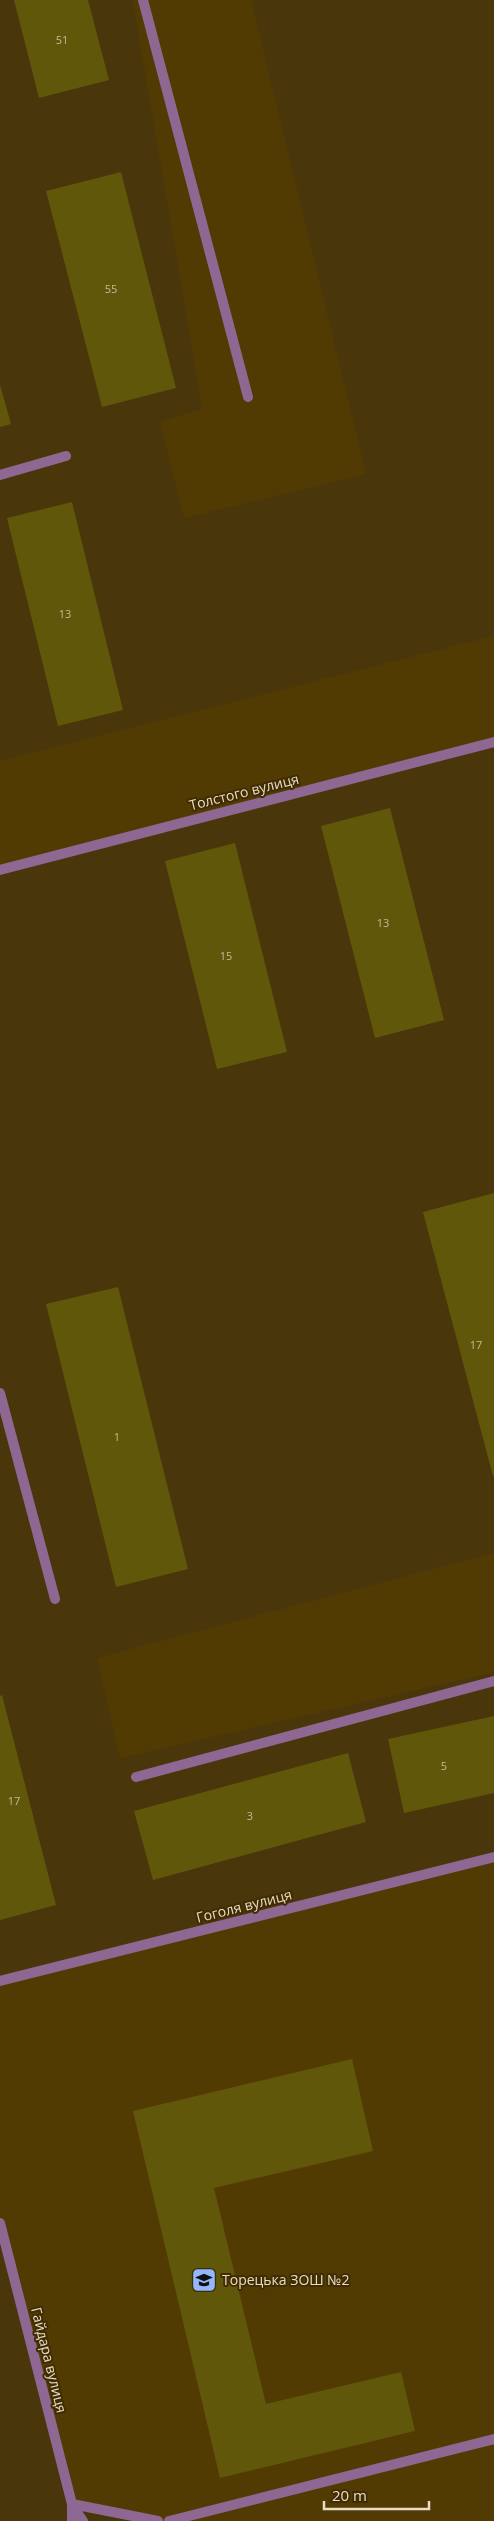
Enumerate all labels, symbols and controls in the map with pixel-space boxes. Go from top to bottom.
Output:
house number: 51 [56,32,68,47]
house number: 55 [105,281,117,296]
house number: 13 [59,606,71,621]
street label: Толстого вулиця [187,769,301,814]
house number: 13 [377,915,389,930]
house number: 15 [220,948,232,963]
house number: 17 [470,1337,482,1352]
house number: 1 [114,1429,120,1444]
house number: 5 [441,1758,447,1773]
house number: 17 [8,1793,20,1808]
house number: 3 [247,1808,253,1823]
street label: Гоголя вулиця [194,1884,294,1927]
school or university icon: Торецька ЗОШ №2 [191,2267,217,2293]
place label: Торецька ЗОШ №2 [222,2270,350,2289]
street label: Гайдара вулиця [27,2305,72,2415]
scale bar [324,2478,429,2510]
text: 20 m [332,2485,367,2505]

